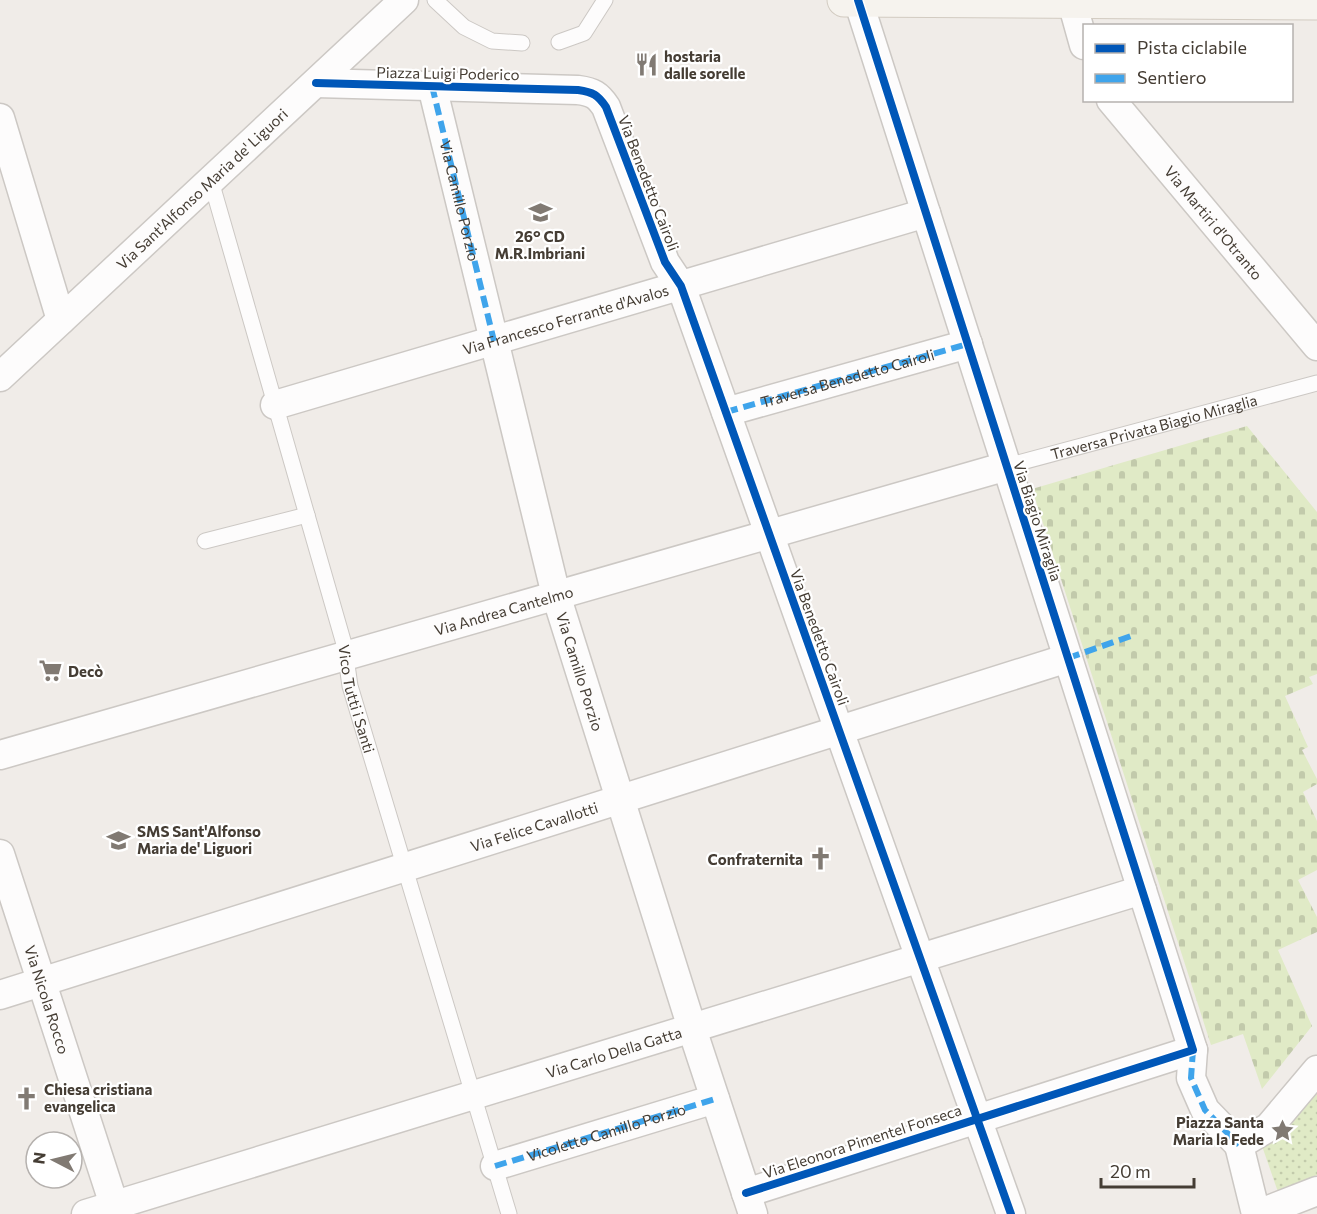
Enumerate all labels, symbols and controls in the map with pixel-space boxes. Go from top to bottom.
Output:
legend [1083,24,1293,102]
text: Pista ciclabile [1137,36,1247,58]
place label: hostaria dalle sorelle [664,47,746,82]
restaurant icon: hostaria dalle sorelle [633,52,659,78]
street label: Piazza Luigi Poderico [376,63,520,83]
text: Sentiero [1137,66,1207,88]
street label: Via Sant'Alfonso Maria de' Liguori [112,105,291,273]
street label: Via Benedetto Cairoli [615,113,683,253]
street label: Via Camillo Porzio [436,138,483,263]
street label: Via Martiri d'Otranto [1161,162,1267,283]
school or university icon: 26° CD M.R.Imbriani [527,199,553,225]
place label: 26° CD M.R.Imbriani [495,227,585,262]
street label: Via Francesco Ferrante d'Avalos [460,280,671,358]
street label: Traversa Benedetto Cairoli [758,345,936,411]
street label: Traversa Privata Biagio Miraglia [1049,390,1259,463]
street label: Via Biagio Miraglia [1010,458,1066,584]
street label: Via Benedetto Cairoli [787,566,853,708]
street label: Via Andrea Cantelmo [432,582,575,639]
street label: Via Camillo Porzio [553,610,607,733]
street label: Vico Tutti i Santi [335,643,379,755]
supermarket icon: Decò [37,658,63,684]
place label: Decò [68,662,103,680]
street label: Via Felice Cavallotti [468,798,600,855]
place label: SMS Sant'Alfonso Maria de' Liguori [137,822,261,857]
school or university icon: SMS Sant'Alfonso Maria de' Liguori [106,827,132,853]
church icon: Confraternita [808,846,834,872]
place label: Confraternita [708,850,803,868]
street label: Via Nicola Rocco [21,943,73,1056]
street label: Via Carlo Della Gatta [544,1023,684,1081]
place label: Chiesa cristiana evangelica [44,1080,152,1115]
church icon: Chiesa cristiana evangelica [13,1085,39,1111]
street label: Vicoletto Camillo Porzio [524,1100,688,1165]
street label: Via Eleonora Pimentel Fonseca [760,1100,964,1182]
place label: Piazza Santa Maria la Fede [1173,1113,1264,1148]
place icon: Piazza Santa Maria la Fede [1269,1118,1295,1144]
north arrow [24,1130,84,1190]
text: N [28,1151,49,1165]
scale bar [1101,1151,1194,1189]
text: 20 m [1110,1160,1151,1182]

